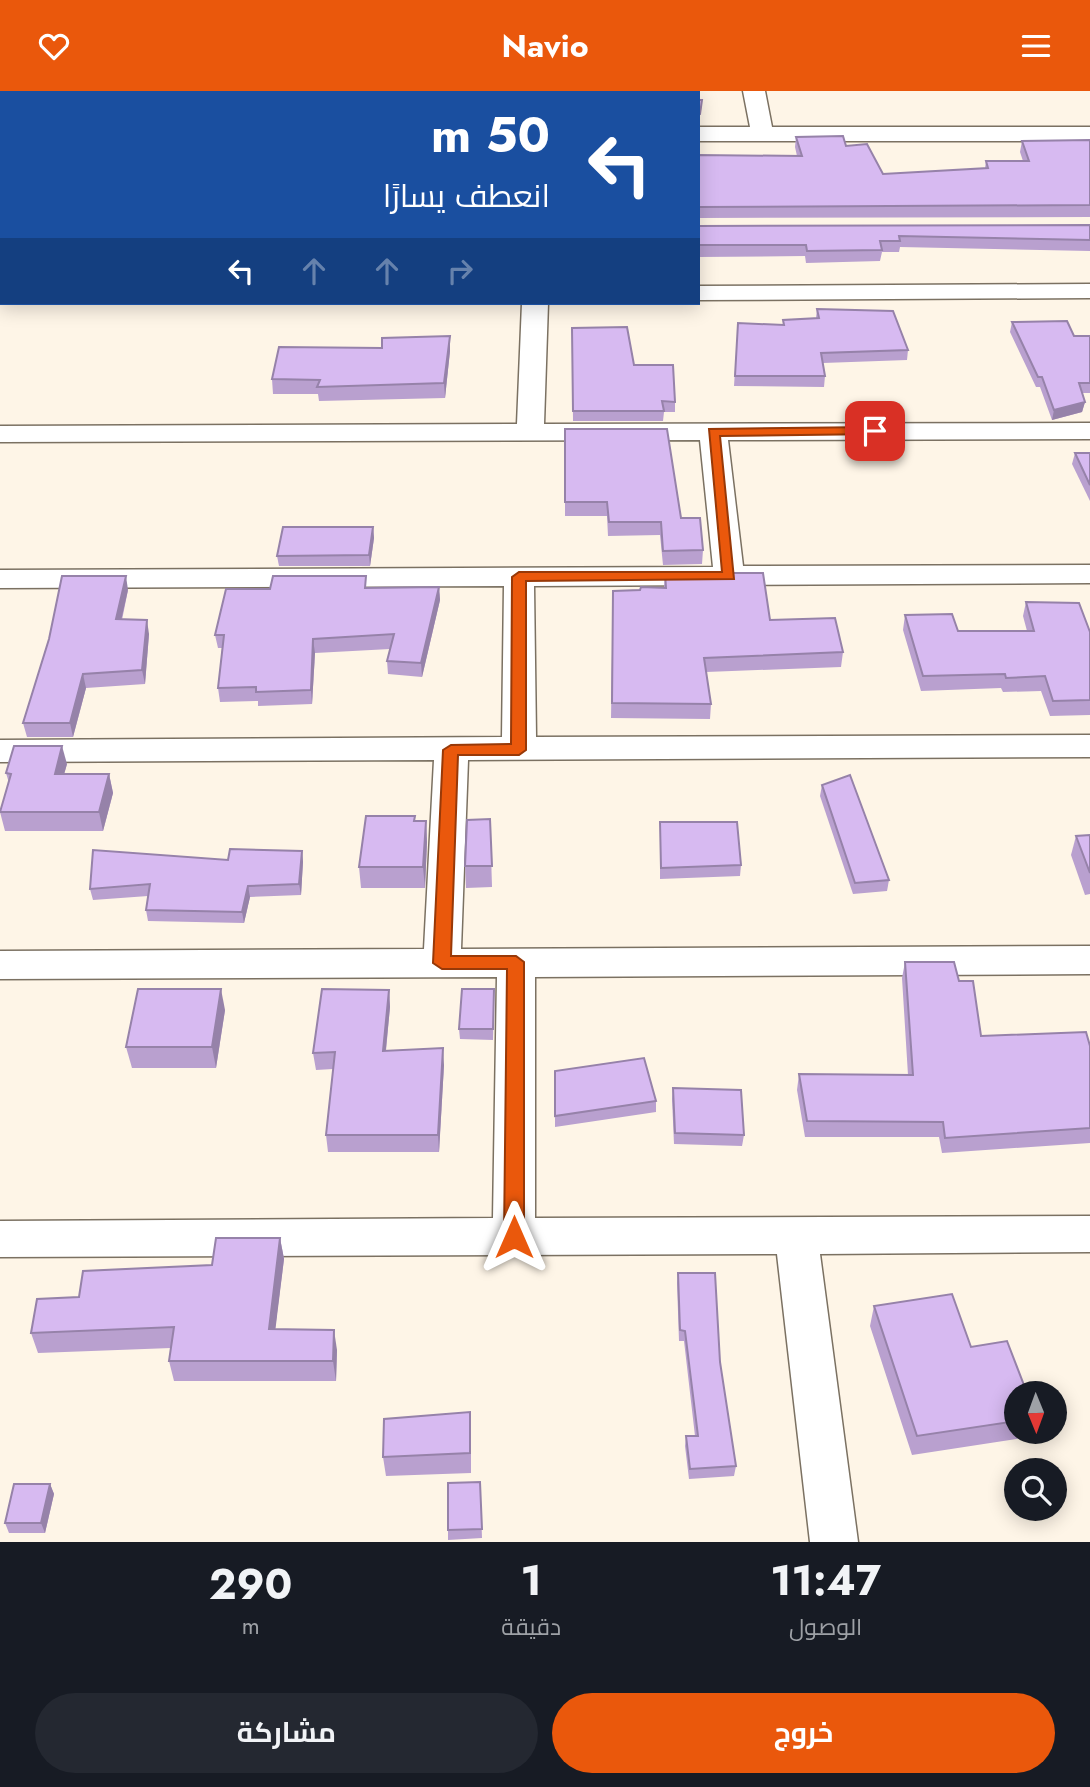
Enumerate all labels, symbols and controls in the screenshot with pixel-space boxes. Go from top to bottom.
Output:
text: Navio [501,23,589,69]
icon: heart [35,27,73,65]
icon: menu [1017,27,1055,65]
text: 50 m [431,100,550,170]
icon: left [574,119,665,210]
text: انعطف يسارًا [383,173,550,219]
icon: left [222,252,260,290]
icon: ahead [295,252,333,290]
icon: ahead [368,252,406,290]
icon: right [441,252,479,290]
pin [845,401,905,461]
icon: arrive [856,412,894,450]
position arrow [477,1200,551,1274]
north arrow [1004,1381,1068,1444]
map controls [1004,1381,1067,1521]
button: search [1004,1458,1067,1521]
text: 1 [521,1550,542,1611]
text: 11:47 [770,1550,881,1611]
text: 290 [209,1554,292,1615]
text: m [242,1609,260,1643]
text: دقيقة [501,1610,561,1644]
text: الوصول [789,1610,862,1644]
button: مشاركة [35,1693,538,1773]
button: خروج [552,1693,1055,1773]

